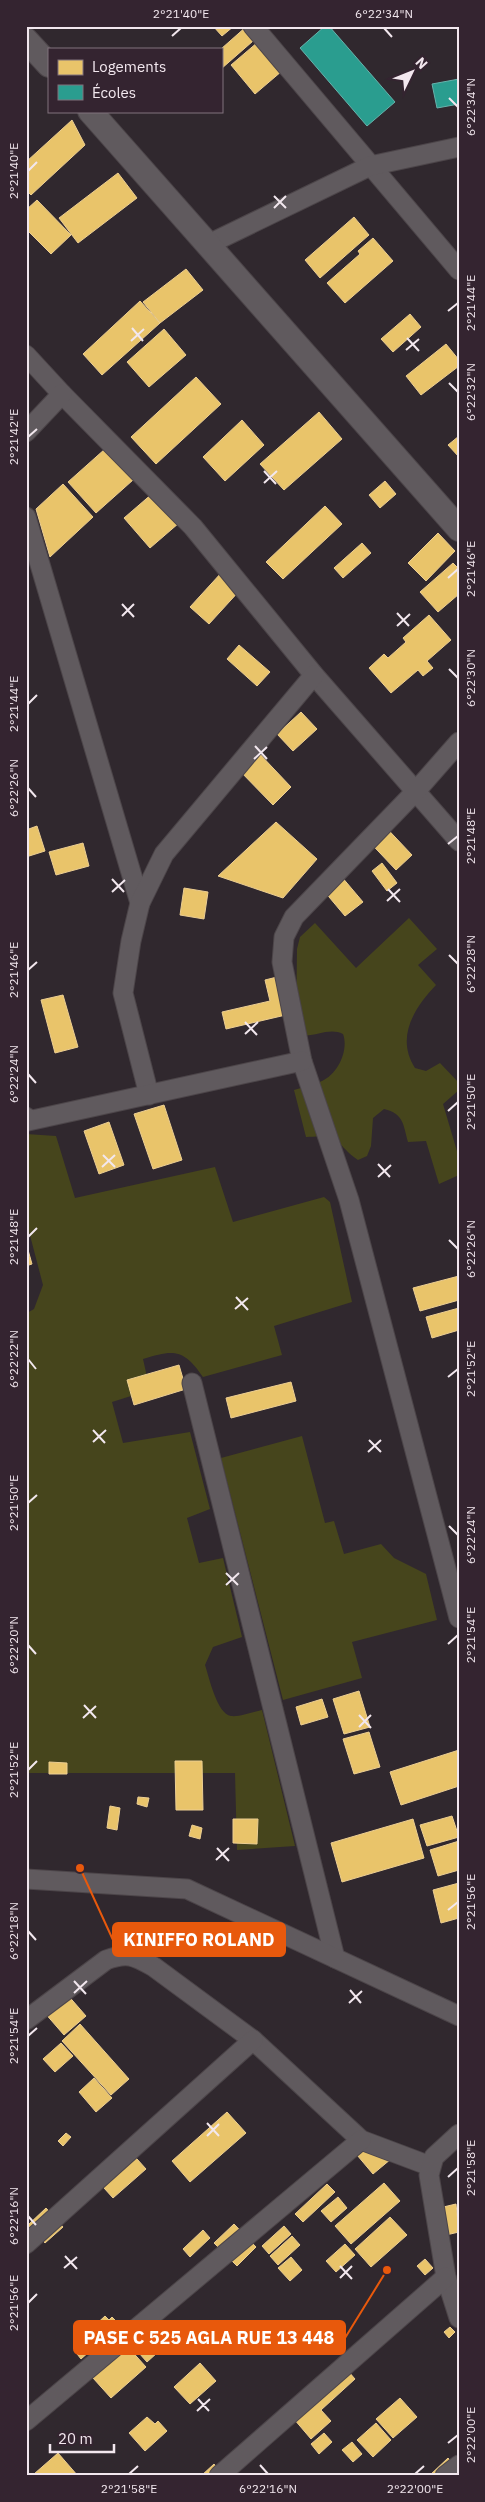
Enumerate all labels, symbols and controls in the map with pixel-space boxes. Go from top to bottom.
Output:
text: 2°21'40"E [153,6,209,21]
text: 6°22'34"N [355,6,413,21]
legend [48,48,222,112]
north arrow [388,48,438,98]
text: N [411,53,432,73]
text: Logements [92,57,166,76]
text: 6°22'34"N [463,78,478,136]
text: Écoles [92,83,136,102]
text: 2°21'40"E [6,143,21,199]
text: 2°21'44"E [463,275,478,331]
text: 6°22'32"N [463,363,478,421]
text: 2°21'42"E [6,409,21,465]
text: 2°21'46"E [463,541,478,597]
text: 6°22'30"N [463,649,478,707]
text: 2°21'44"E [6,676,21,732]
text: 6°22'26"N [6,759,21,817]
text: 2°21'48"E [463,808,478,864]
text: 6°22'28"N [463,935,478,993]
text: 2°21'46"E [6,942,21,998]
text: 6°22'24"N [6,1045,21,1103]
text: 2°21'50"E [463,1074,478,1130]
text: 2°21'48"E [6,1209,21,1265]
text: 6°22'26"N [463,1220,478,1278]
text: 6°22'22"N [6,1330,21,1388]
text: 2°21'52"E [463,1341,478,1397]
text: 2°21'50"E [6,1475,21,1531]
text: 6°22'24"N [463,1506,478,1564]
text: 2°21'54"E [463,1607,478,1663]
text: 6°22'20"N [6,1616,21,1674]
text: 2°21'52"E [6,1742,21,1798]
text: 2°21'56"E [463,1874,478,1930]
text: 6°22'18"N [6,1902,21,1960]
callout: KINIFFO ROLAND [113,1923,285,1956]
text: KINIFFO ROLAND [123,1928,275,1951]
text: 2°21'54"E [6,2008,21,2064]
text: 2°21'58"E [463,2140,478,2196]
text: 6°22'16"N [6,2187,21,2245]
text: 2°21'56"E [6,2275,21,2331]
callout: PASE C 525 AGLA RUE 13 448 [74,2321,345,2354]
text: PASE C 525 AGLA RUE 13 448 [84,2326,335,2349]
text: 2°22'00"E [463,2407,478,2463]
scale bar [50,2422,114,2454]
text: 20 m [58,2429,93,2448]
text: 2°21'58"E [101,2481,157,2496]
text: 6°22'16"N [239,2481,297,2496]
text: 2°22'00"E [387,2481,443,2496]

